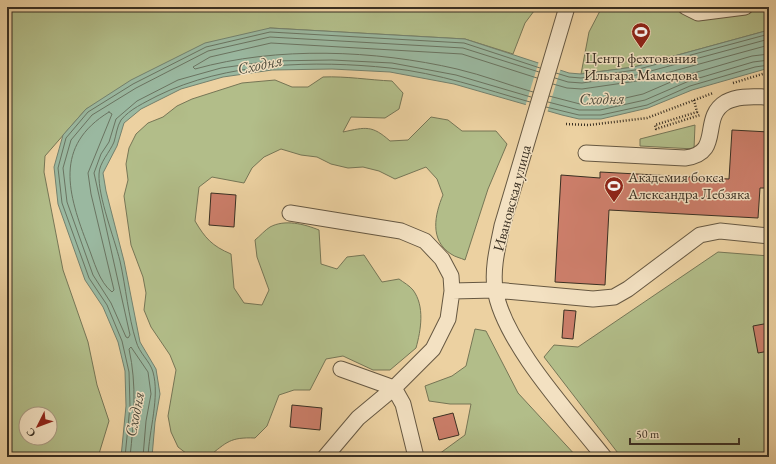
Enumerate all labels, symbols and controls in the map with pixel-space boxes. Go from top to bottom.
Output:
sports icon: Центр фехтования Ильгара Мамедова [630,21,652,49]
place label: Центр фехтования Ильгара Мамедова [584,48,698,84]
water label: Сходня [236,49,285,80]
water label: Сходня [579,88,625,109]
street label: Ивановская улица [488,142,535,253]
place label: Академия бокса Александра Лебзяка [627,167,750,203]
sports icon: Академия бокса Александра Лебзяка [603,175,625,203]
water label: Сходня [120,390,149,439]
north arrow [18,406,58,446]
scale bar [630,420,739,446]
text: С [23,425,38,440]
text: 50 m [636,426,660,442]

